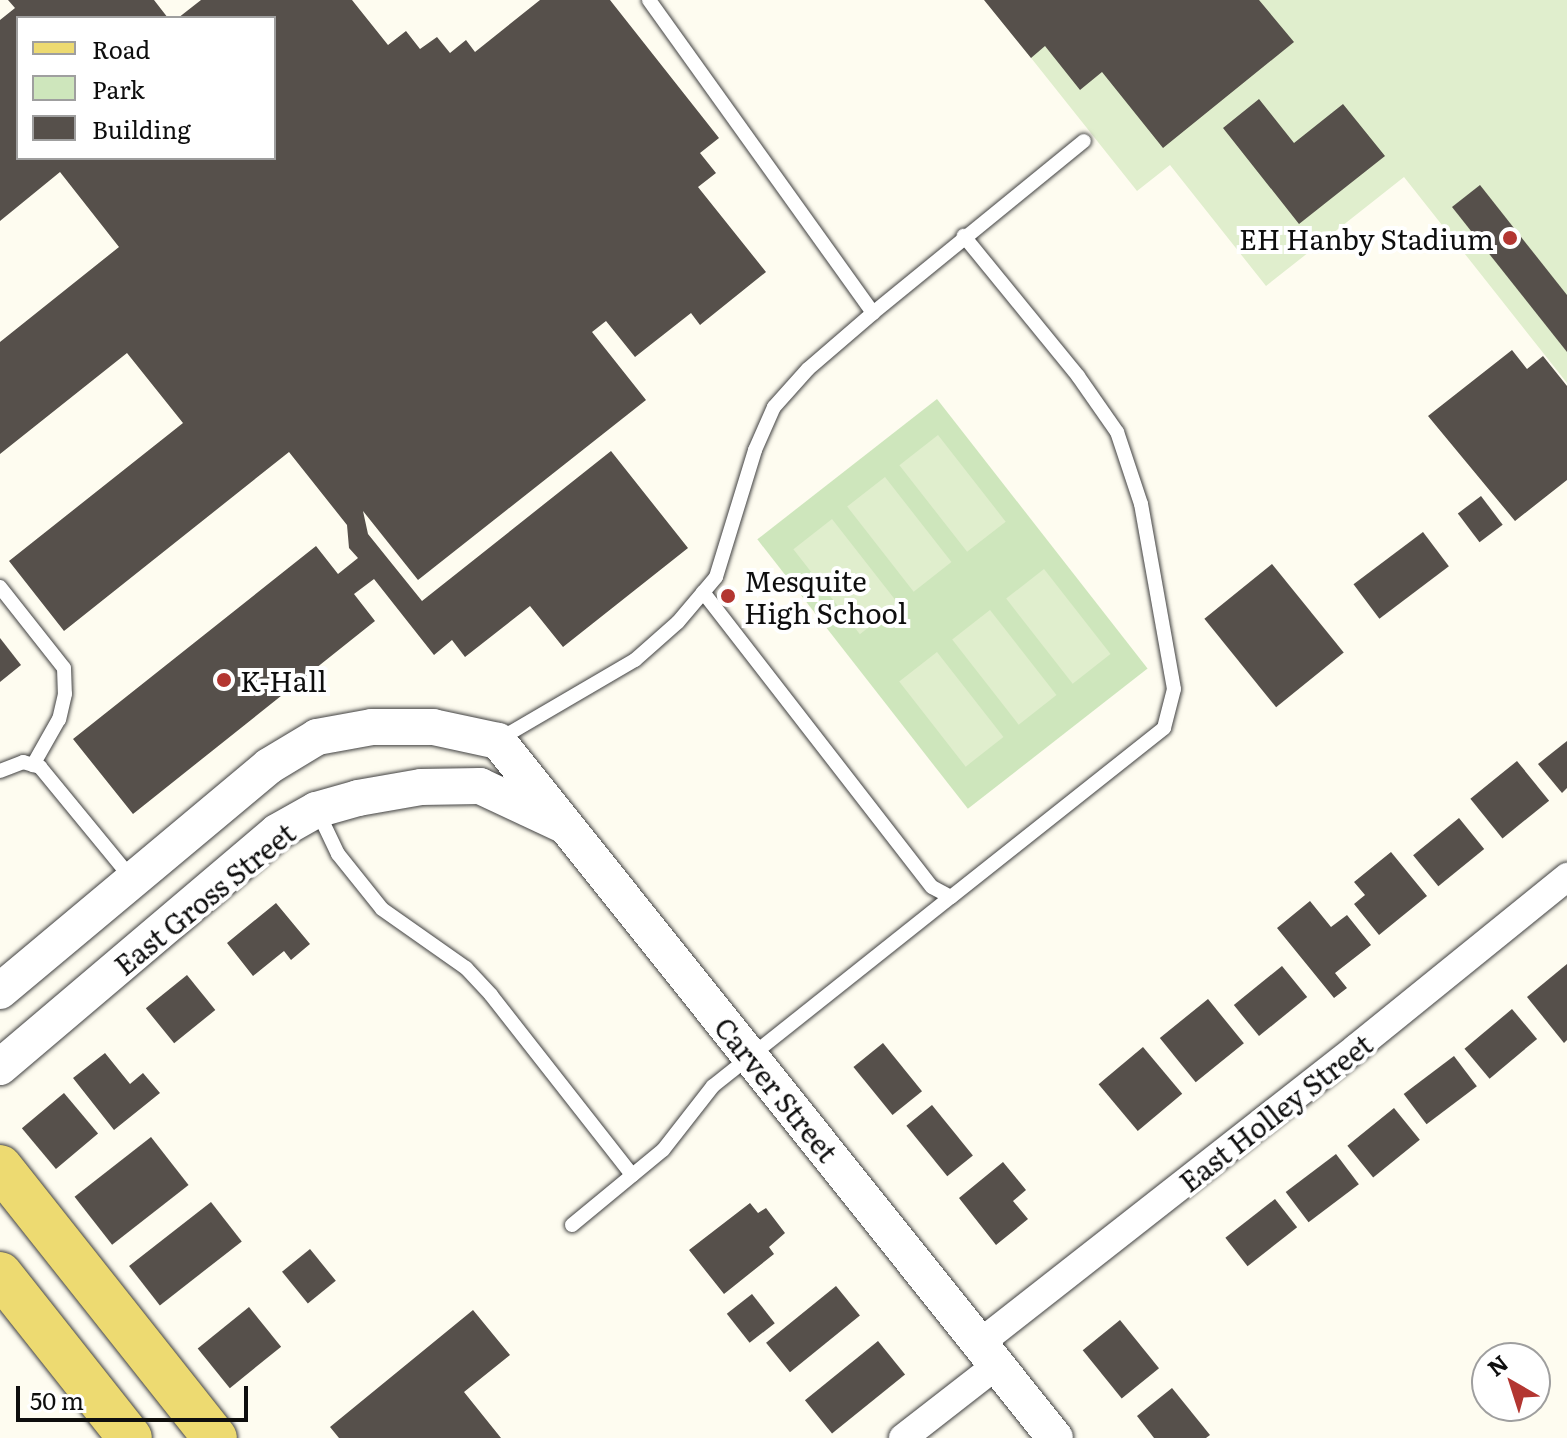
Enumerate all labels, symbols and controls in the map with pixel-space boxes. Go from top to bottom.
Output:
legend [16,16,276,160]
text: Road [92,31,150,66]
text: Park [92,71,145,106]
text: Building [92,111,191,146]
place label: EH Hanby Stadium [1239,221,1494,255]
marker: EH Hanby Stadium [1501,229,1519,247]
place label: Mesquite High School [744,563,907,629]
marker: Mesquite High School [719,587,737,605]
place label: K-Hall [240,663,327,697]
marker: K-Hall [215,671,233,689]
street label: East Gross Street [107,815,301,981]
street label: Carver Street [708,1010,846,1168]
street label: East Holley Street [1172,1026,1378,1198]
north arrow [1471,1342,1551,1422]
text: N [1479,1346,1514,1383]
scale bar [20,1370,252,1420]
text: 50 m [30,1382,84,1417]

